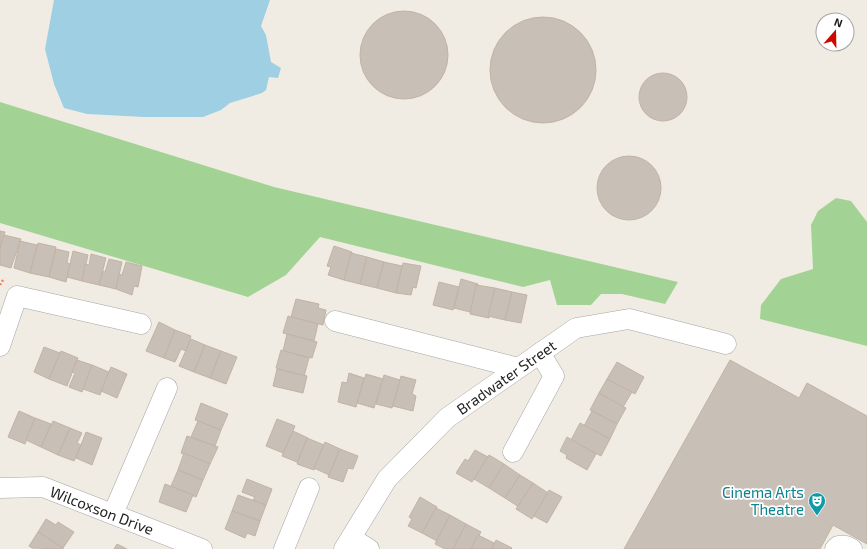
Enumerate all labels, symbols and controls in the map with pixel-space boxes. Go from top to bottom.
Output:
north arrow [815,12,855,52]
text: N [833,15,845,30]
street label: Bradwater Street [453,336,559,418]
street label: Wilcoxson Drive [48,482,156,538]
place label: Cinema Arts Theatre [722,483,804,518]
theatre icon: Cinema Arts Theatre [807,491,827,516]

